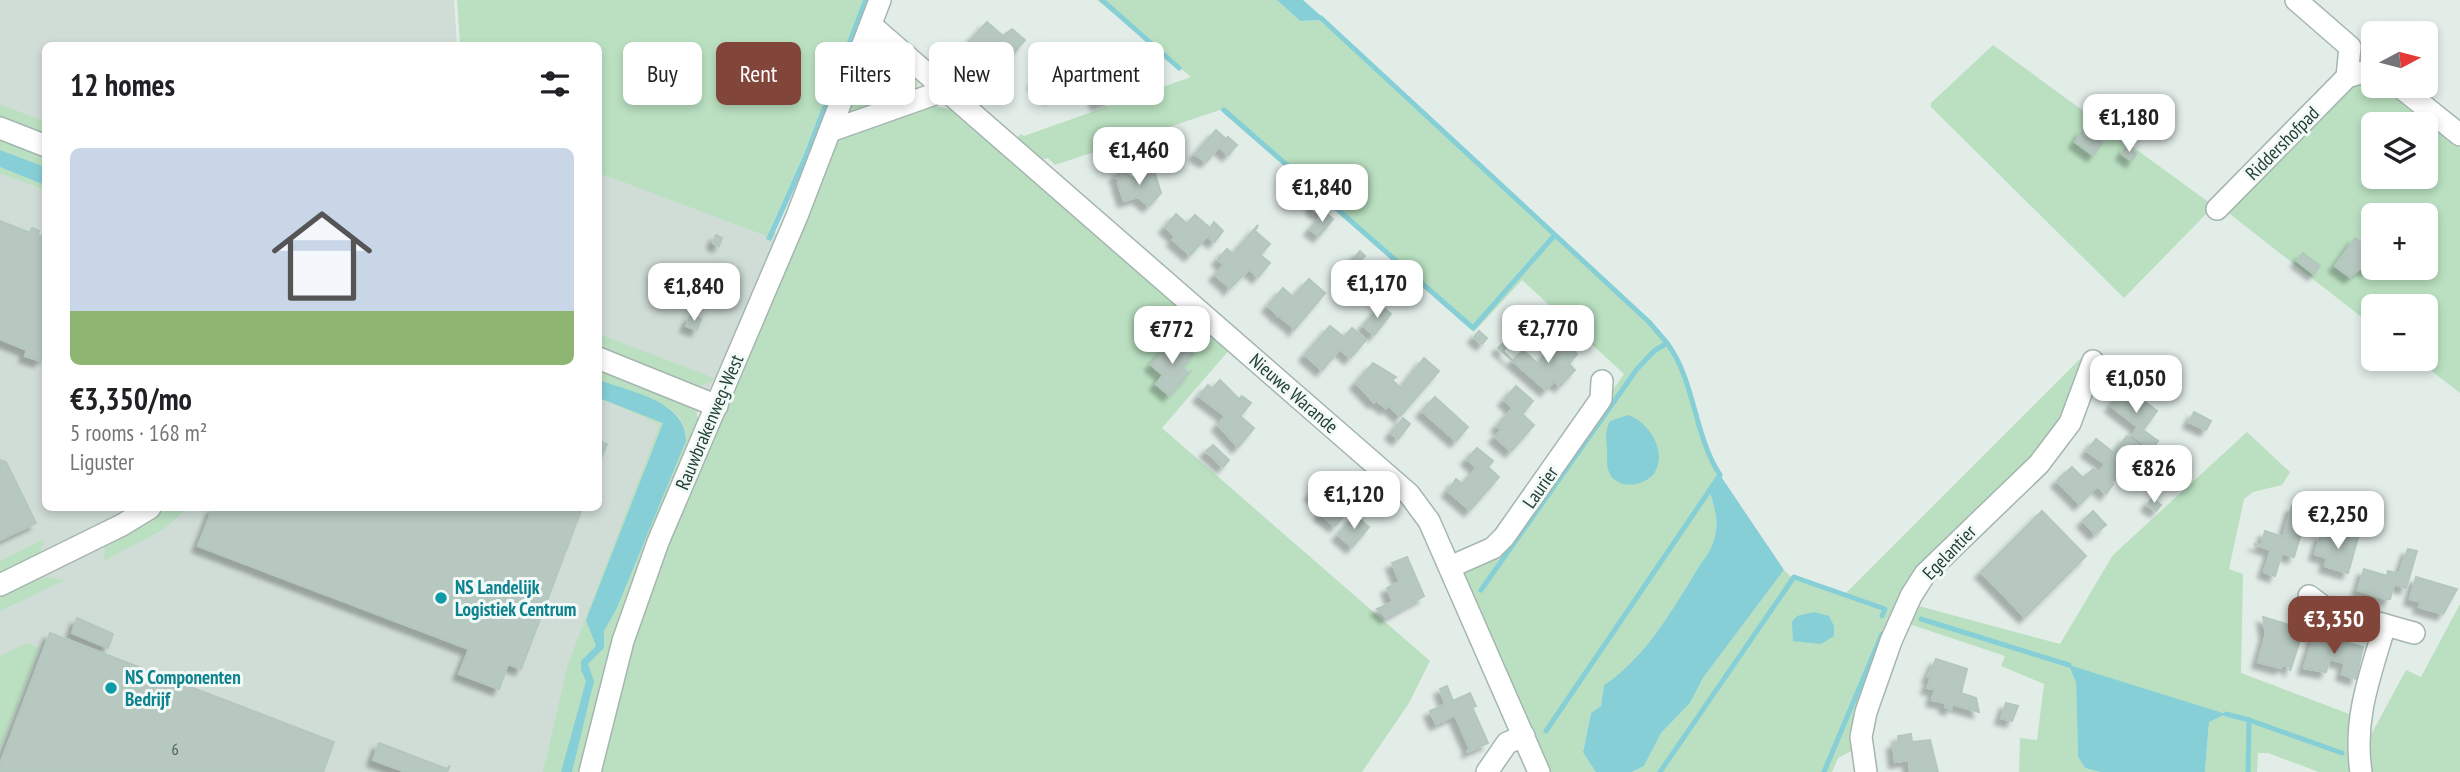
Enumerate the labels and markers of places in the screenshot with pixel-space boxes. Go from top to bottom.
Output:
pin: €1,180 [2072,94,2186,154]
pin: €1,460 [1082,128,1196,187]
pin: €1,840 [1265,164,1379,224]
pin: €1,170 [1320,260,1434,320]
pin: €1,840 [637,264,751,323]
pin: €772 [1131,306,1213,366]
pin: €2,770 [1491,306,1605,365]
pin: €1,050 [2079,356,2193,415]
pin: €826 [2113,446,2195,505]
pin: €1,120 [1297,472,1411,531]
pin: €2,250 [2281,491,2395,551]
place label: NS Landelijk Logistiek Centrum [455,575,576,621]
marker: NS Landelijk Logistiek Centrum [433,590,449,606]
pin: €3,350 [2277,596,2391,656]
place label: NS Componenten Bedrijf [125,665,241,711]
marker: NS Componenten Bedrijf [103,680,119,696]

